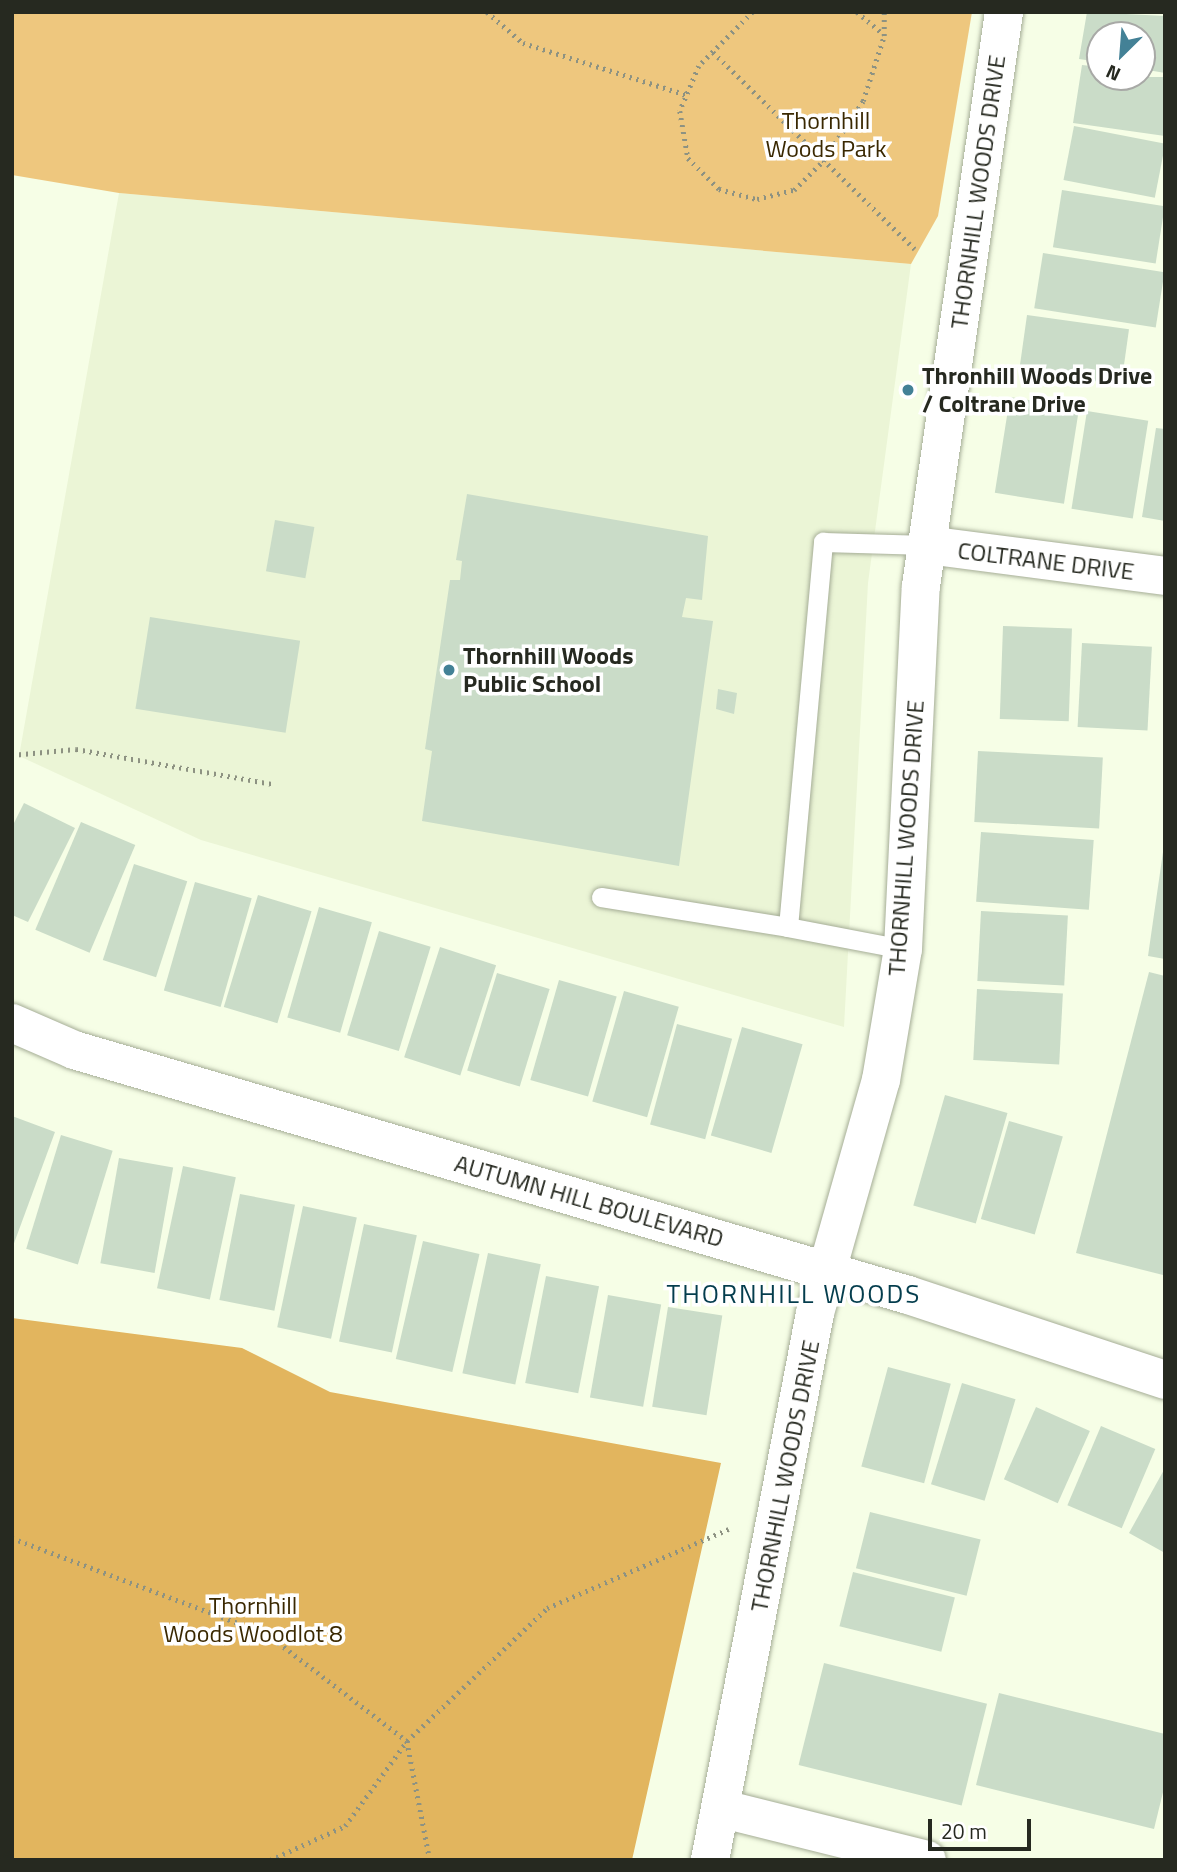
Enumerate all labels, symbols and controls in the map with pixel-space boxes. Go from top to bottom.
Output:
north arrow [1086,21,1156,91]
street label: THORNHILL WOODS DRIVE [945,53,1011,331]
text: N [1101,58,1125,90]
park label: Thornhill Woods Park [765,107,887,163]
place label: Thronhill Woods Drive / Coltrane Drive [922,362,1152,418]
marker: Thronhill Woods Drive / Coltrane Drive [900,382,916,398]
street label: COLTRANE DRIVE [956,536,1136,586]
place label: Thornhill Woods Public School [463,642,633,698]
marker: Thornhill Woods Public School [441,662,457,678]
street label: THORNHILL WOODS DRIVE [882,699,930,977]
street label: AUTUMN HILL BOULEVARD [451,1149,727,1253]
district label: THORNHILL WOODS [668,1278,920,1310]
street label: THORNHILL WOODS DRIVE [745,1338,825,1614]
park label: Thornhill Woods Woodlot 8 [163,1592,343,1648]
scale bar [932,1806,1035,1850]
text: 20 m [941,1815,987,1847]

